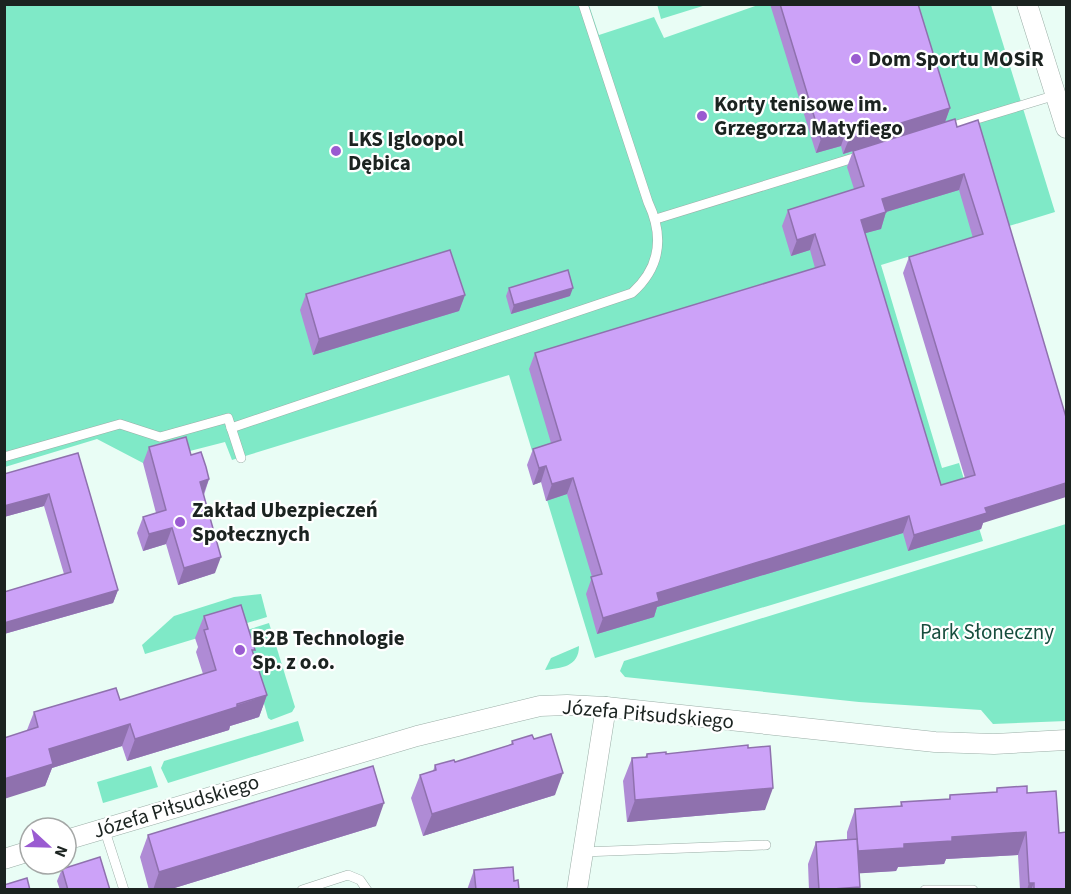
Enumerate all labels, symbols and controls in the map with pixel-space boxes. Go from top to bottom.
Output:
place label: Dom Sportu MOSiR [868,44,1044,74]
marker: Dom Sportu MOSiR [849,52,863,66]
place label: Korty tenisowe im. Grzegorza Matyfiego [714,89,903,143]
marker: Korty tenisowe im. Grzegorza Matyfiego [695,109,709,123]
place label: LKS Igloopol Dębica [348,124,464,178]
marker: LKS Igloopol Dębica [329,144,343,158]
place label: Zakład Ubezpieczeń Społecznych [192,495,378,549]
marker: Zakład Ubezpieczeń Społecznych [173,515,187,529]
park label: Park Słoneczny [920,617,1054,647]
place label: B2B Technologie Sp. z o.o. [252,623,405,677]
marker: B2B Technologie Sp. z o.o. [233,643,247,657]
street label: Józefa Piłsudskiego [561,692,735,736]
street label: Józefa Piłsudskiego [89,766,263,846]
north arrow [18,816,78,876]
text: N [49,842,73,860]

